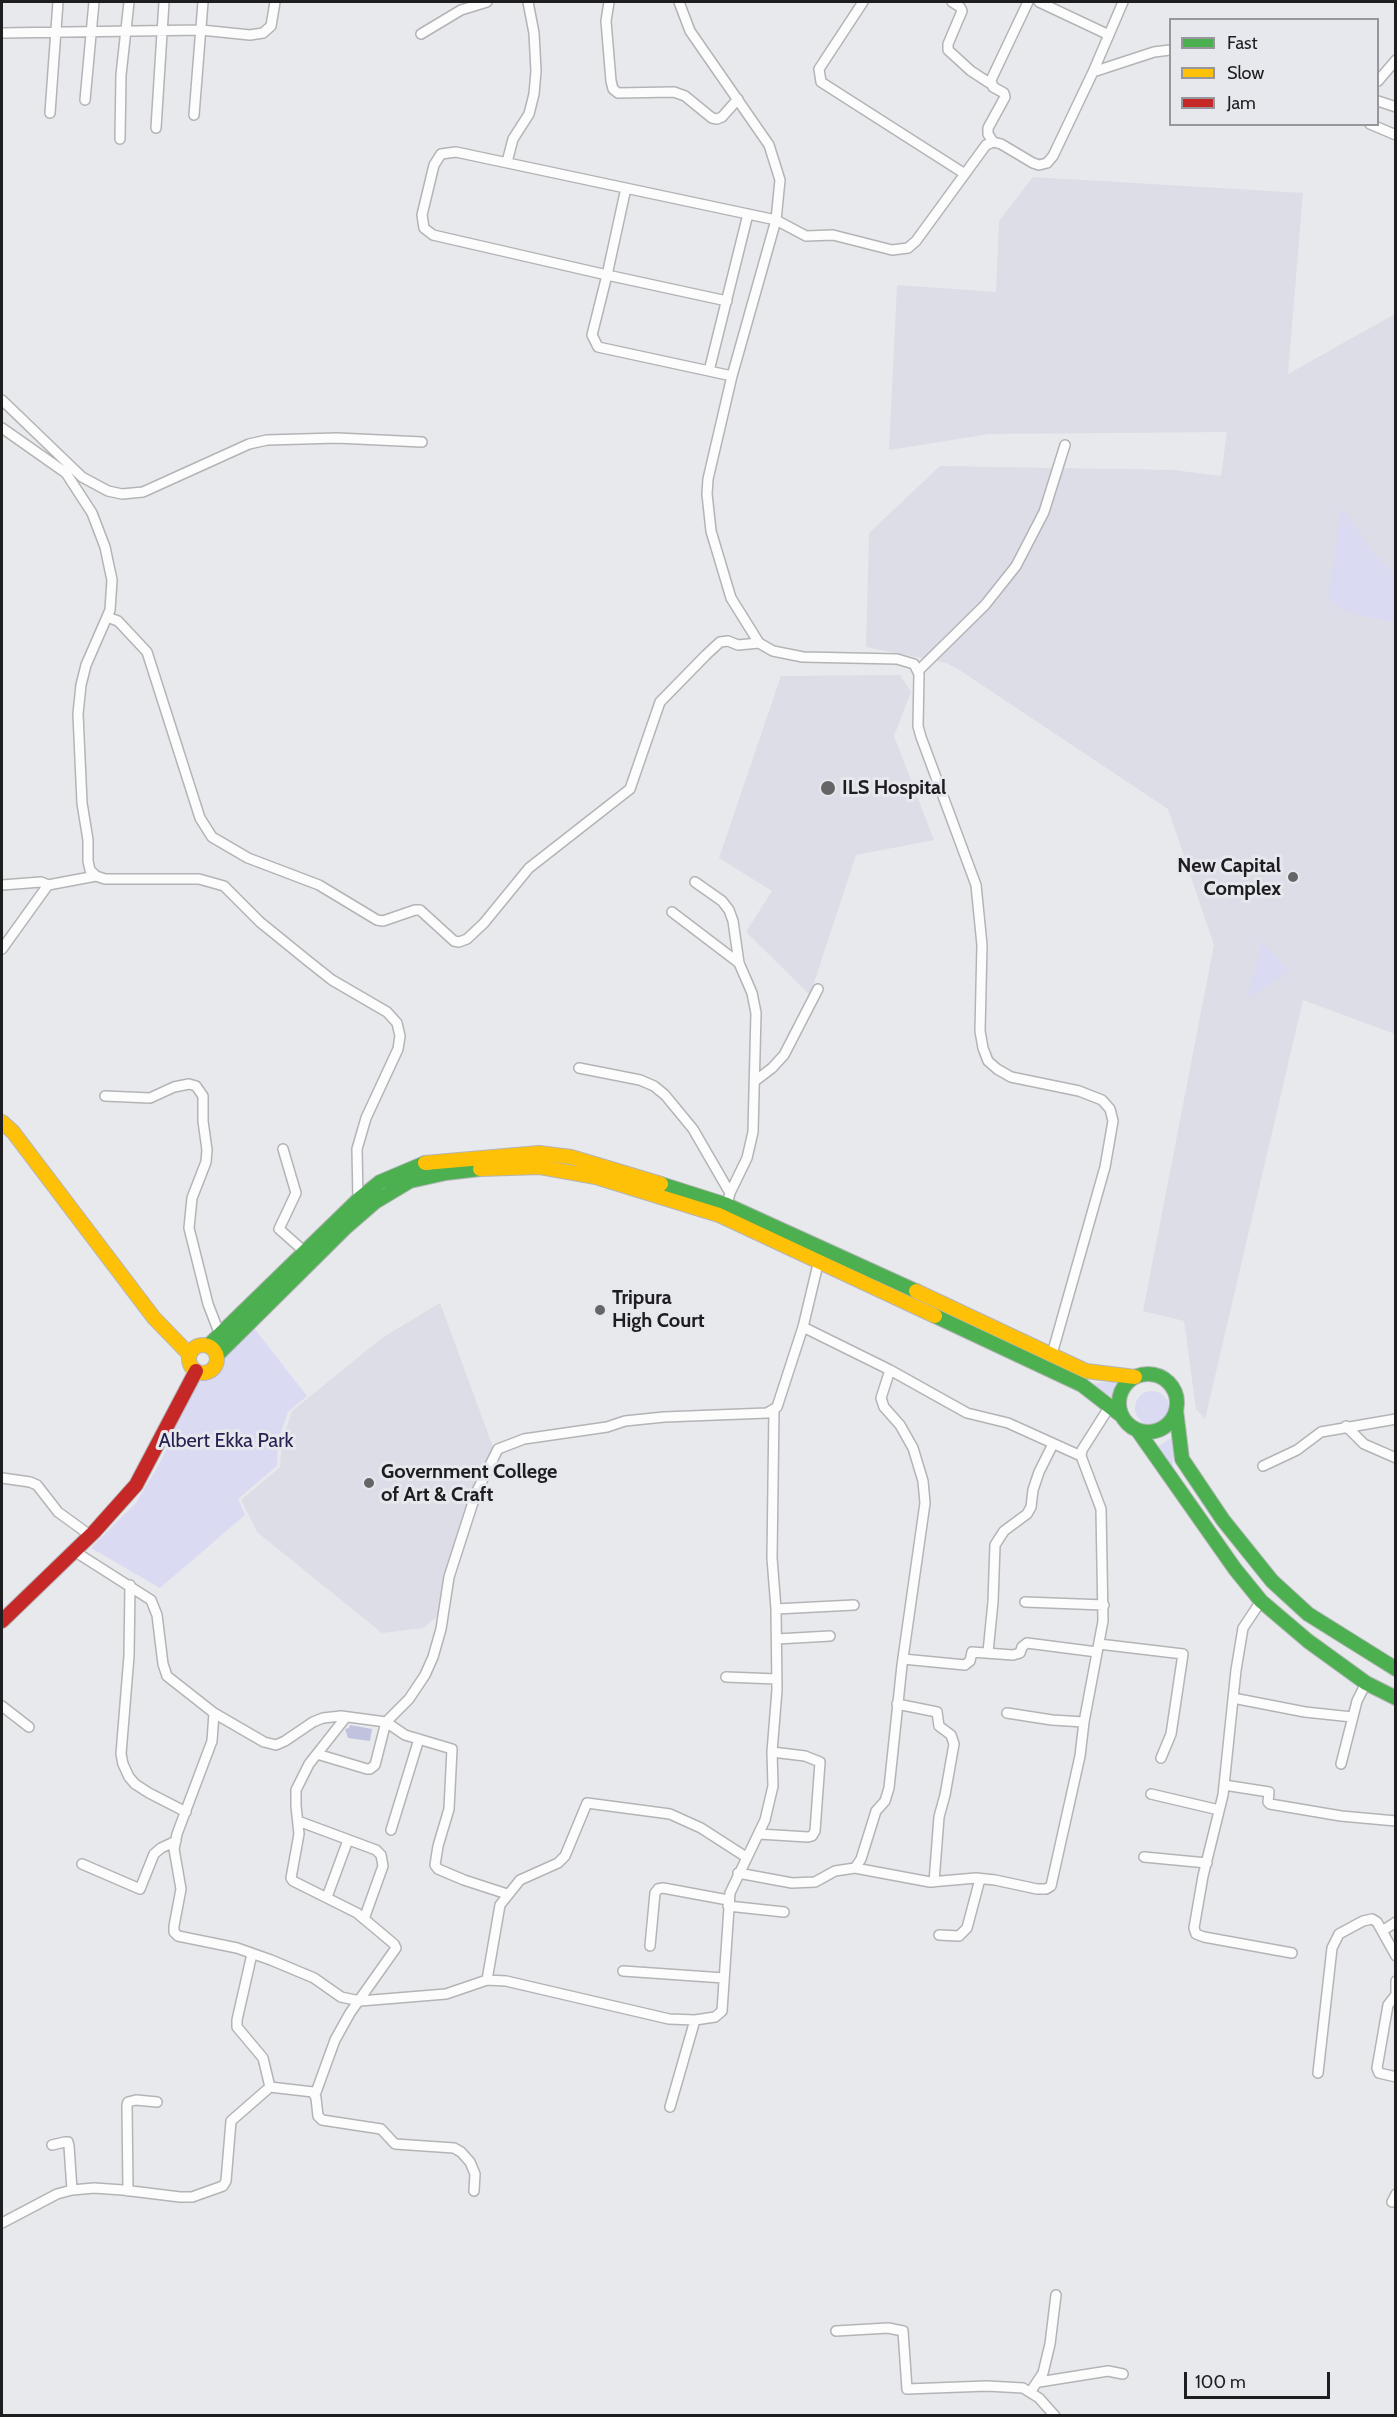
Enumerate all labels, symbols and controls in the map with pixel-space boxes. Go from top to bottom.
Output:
legend [1169,18,1379,126]
text: Fast [1227,32,1258,54]
text: Slow [1227,62,1264,84]
text: Jam [1227,92,1256,114]
place label: ILS Hospital [842,776,946,800]
marker: ILS Hospital [819,779,837,797]
place label: New Capital Complex [1177,854,1281,901]
marker: New Capital Complex [1286,870,1300,884]
place label: Tripura High Court [612,1286,705,1333]
marker: Tripura High Court [593,1303,607,1317]
park label: Albert Ekka Park [159,1429,293,1453]
place label: Government College of Art & Craft [381,1460,557,1507]
marker: Government College of Art & Craft [362,1476,376,1490]
scale bar [1187,2360,1332,2398]
text: 100 m [1195,2371,1246,2393]

